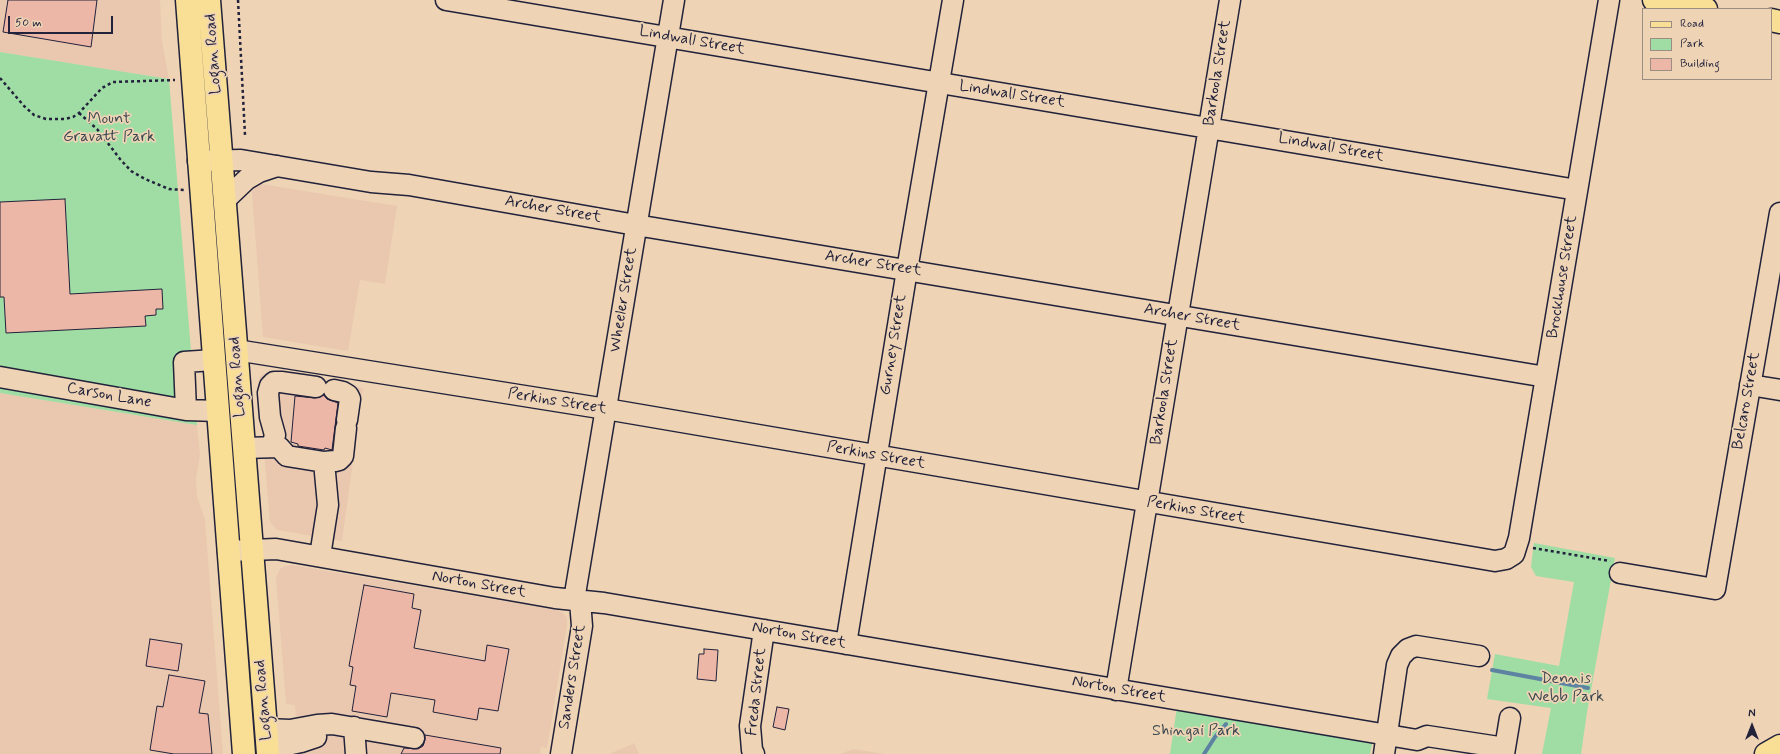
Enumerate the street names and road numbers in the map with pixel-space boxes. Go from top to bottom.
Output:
street label: Logan Road [202,13,226,95]
street label: Barkoola Street [1200,19,1236,127]
street label: Lindwall Street [638,22,746,60]
street label: Lindwall Street [958,77,1066,113]
street label: Lindwall Street [1277,129,1385,167]
street label: Archer Street [503,192,603,228]
street label: Brockhouse Street [1544,214,1582,340]
street label: Wheeler Street [606,246,642,354]
street label: Archer Street [823,247,923,281]
street label: Gurney Street [877,293,911,397]
street label: Archer Street [1142,300,1242,336]
street label: Logan Road [226,336,250,418]
street label: Barkoola Street [1147,338,1183,446]
street label: Belcaro Street [1729,351,1765,451]
street label: Carson Lane [65,379,153,413]
street label: Perkins Street [506,385,608,419]
street label: Perkins Street [825,438,927,474]
street label: Perkins Street [1145,493,1247,529]
street label: Norton Street [431,567,527,603]
street label: Norton Street [751,618,847,654]
street label: Sanders Street [555,623,591,731]
street label: Freda Street [743,647,771,737]
street label: Logan Road [251,659,277,741]
street label: Norton Street [1071,672,1167,708]

